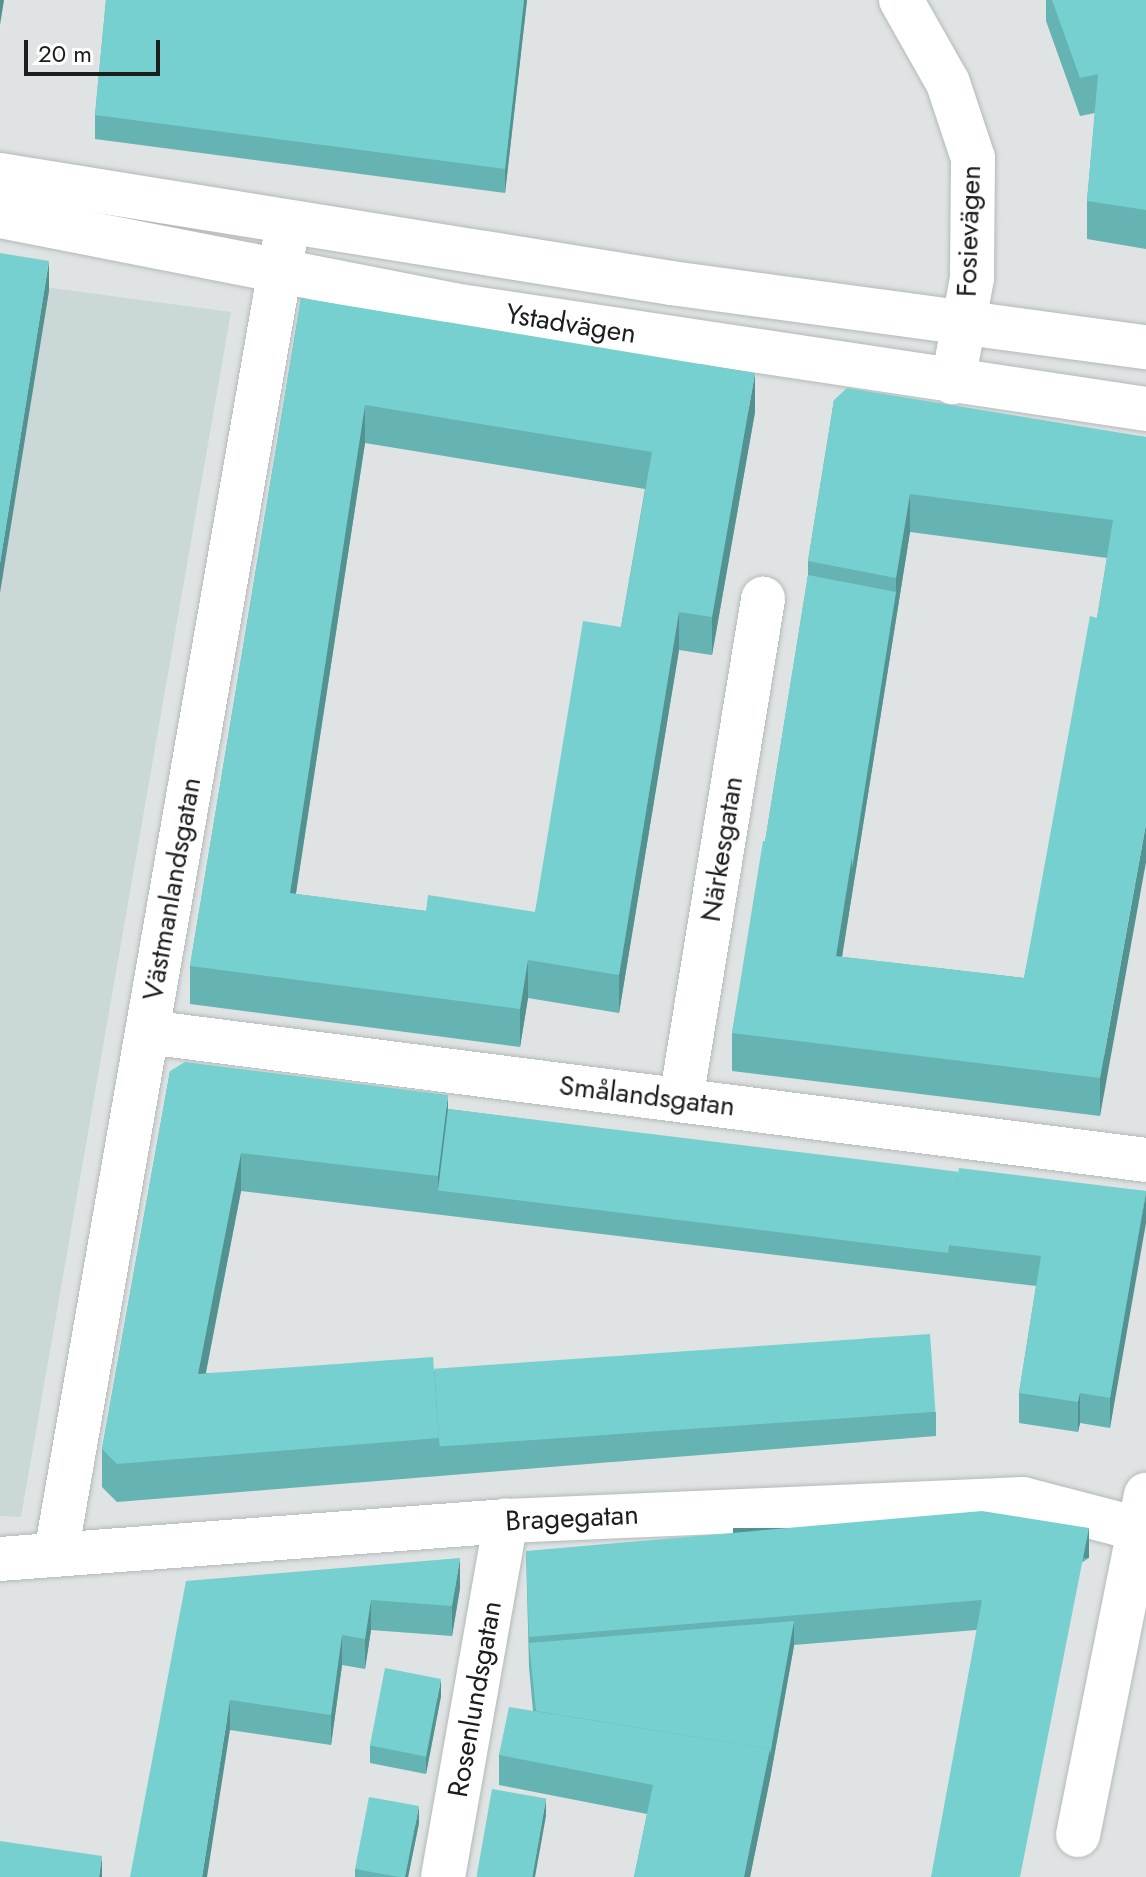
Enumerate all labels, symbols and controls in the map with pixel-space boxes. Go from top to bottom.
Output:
scale bar [28,24,164,74]
text: 20 m [38,36,92,71]
street label: Fosievägen [950,164,988,298]
street label: Ystadvägen [504,297,638,351]
street label: Närkesgatan [694,774,750,924]
street label: Västmanlandsgatan [136,775,208,1003]
street label: Smålandsgatan [557,1069,737,1123]
street label: Bragegatan [505,1498,639,1538]
street label: Rosenlundsgatan [441,1598,509,1800]

